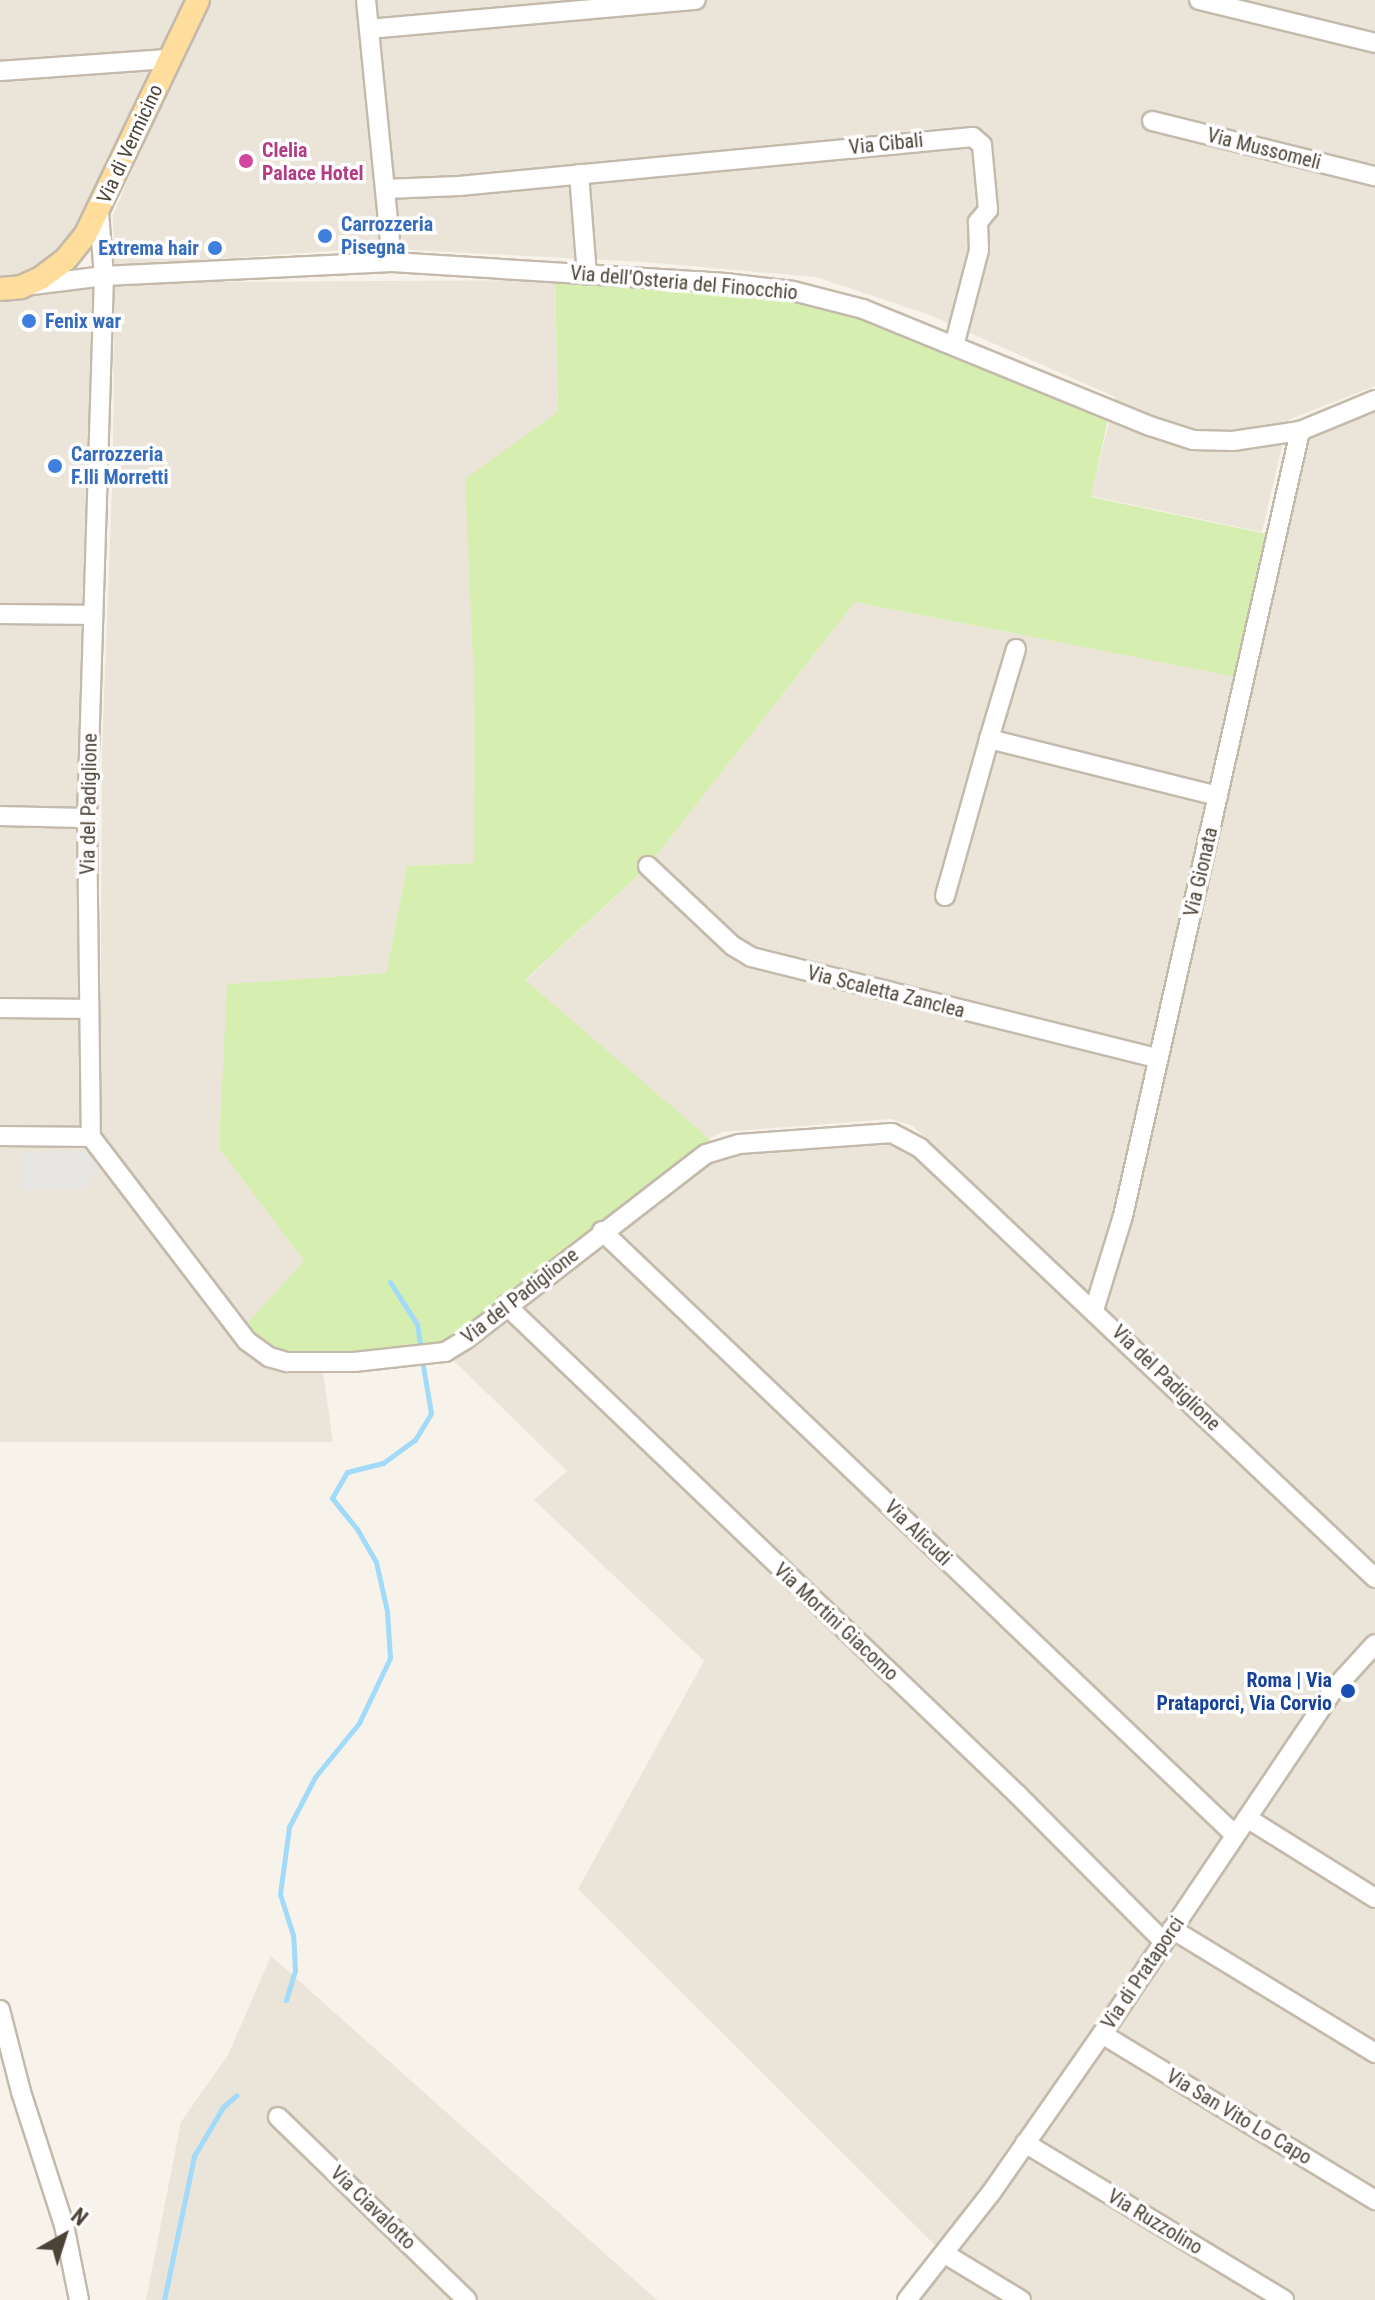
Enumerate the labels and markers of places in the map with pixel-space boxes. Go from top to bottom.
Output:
place label: Clelia Palace Hotel [262,138,363,185]
marker: Clelia Palace Hotel [237,152,255,170]
place label: Carrozzeria Pisegna [341,212,433,259]
marker: Carrozzeria Pisegna [316,227,334,245]
place label: Extrema hair [98,236,199,260]
marker: Extrema hair [206,239,224,257]
place label: Fenix war [45,309,121,333]
marker: Fenix war [20,312,38,330]
place label: Carrozzeria F.lli Morretti [71,442,168,489]
marker: Carrozzeria F.lli Morretti [46,457,64,475]
place label: Roma | Via Prataporci, Via Corvio [1157,1668,1332,1715]
marker: Roma | Via Prataporci, Via Corvio [1339,1682,1357,1700]

